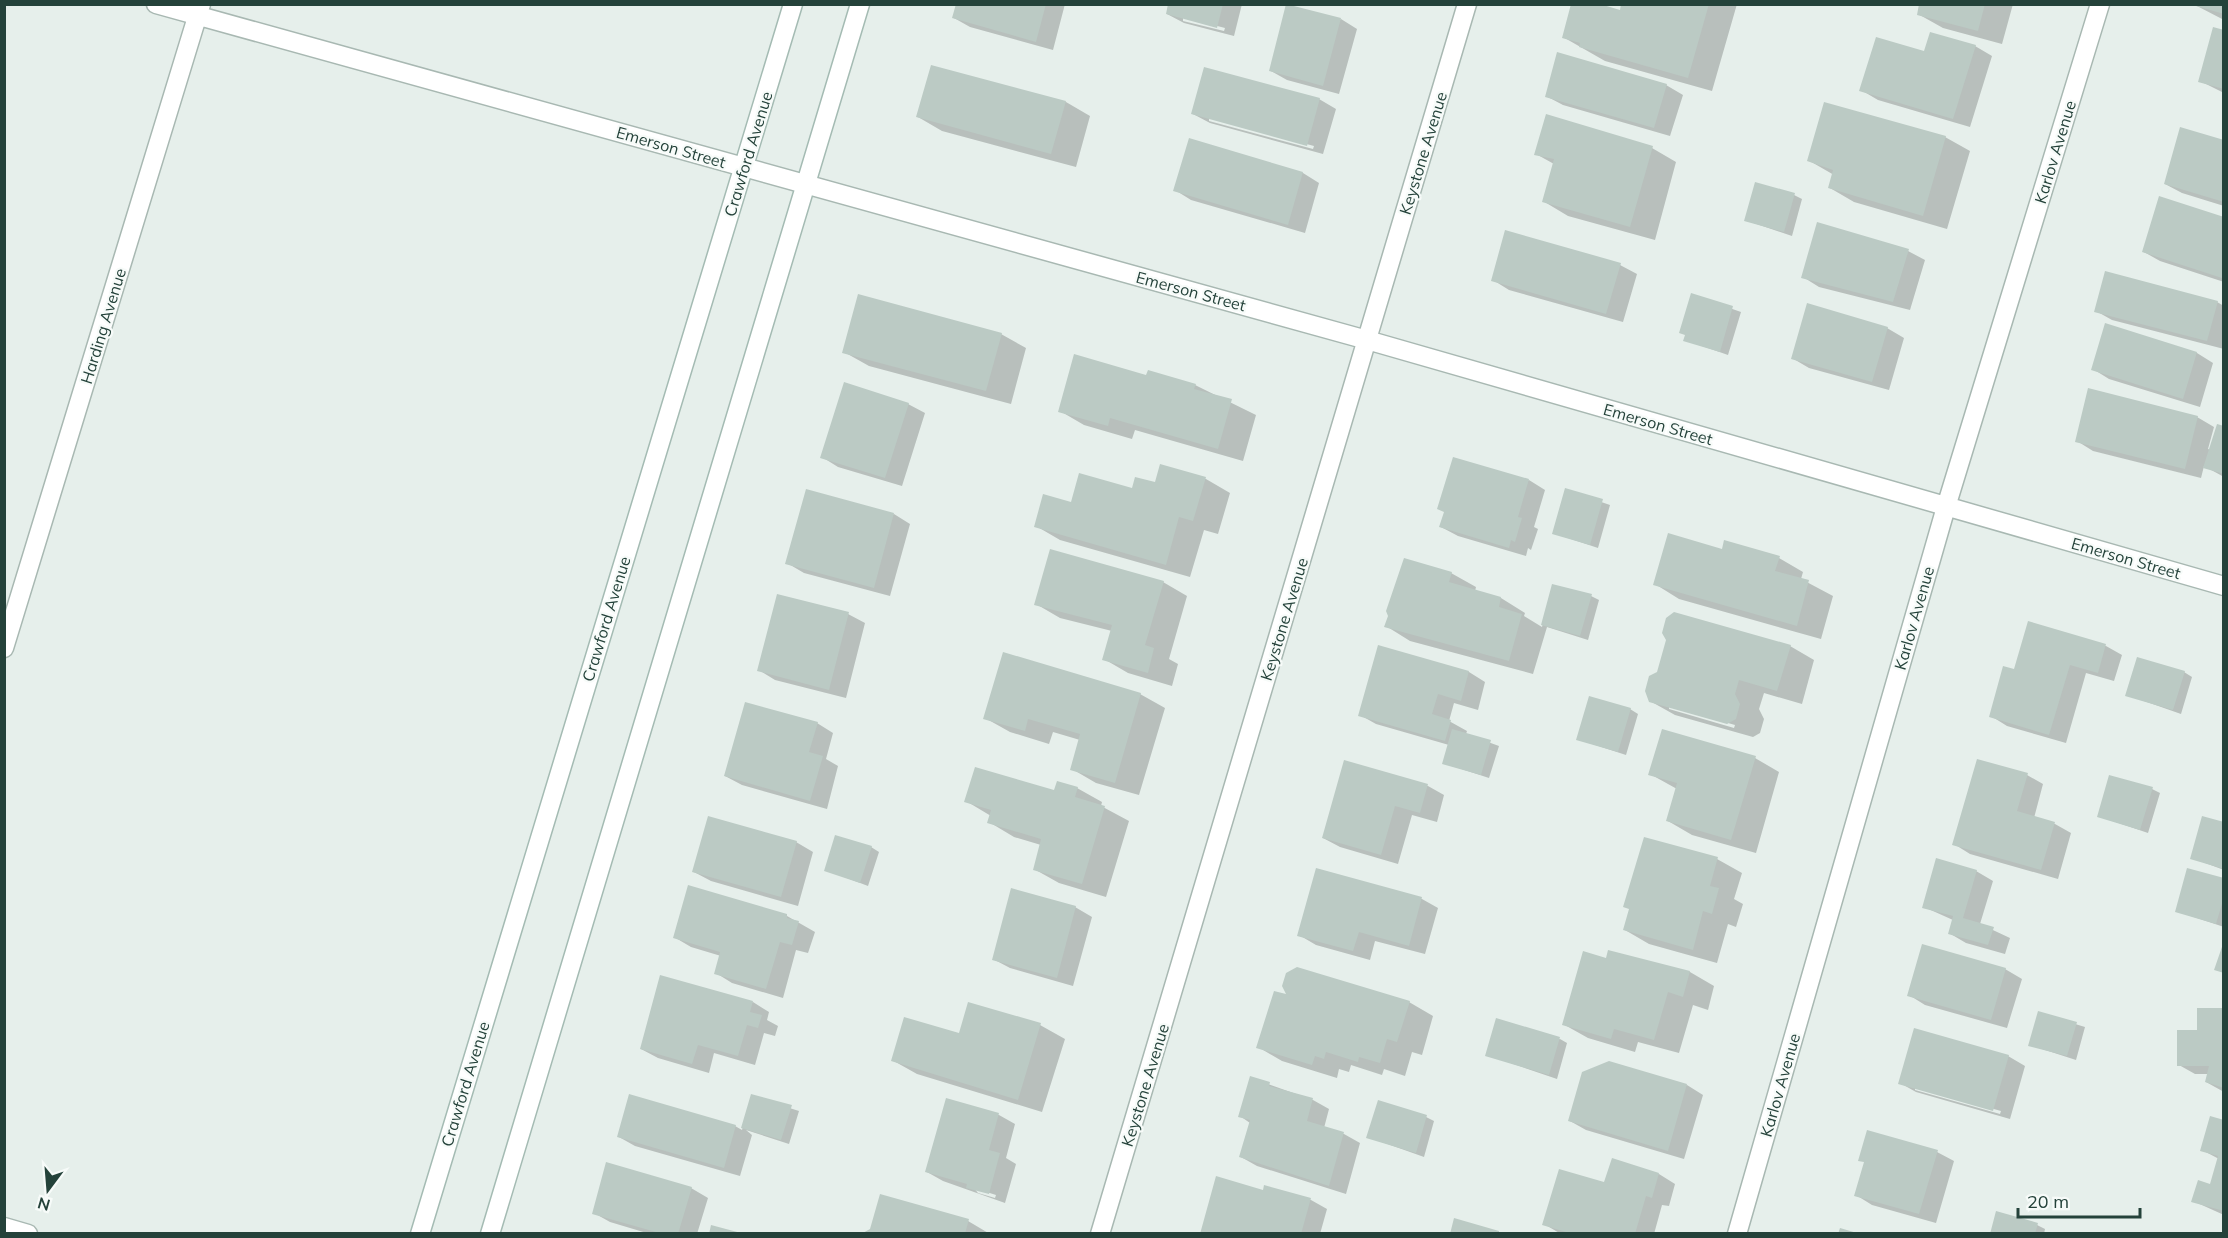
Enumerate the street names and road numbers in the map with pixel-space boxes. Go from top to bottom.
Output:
street label: Crawford Avenue [719,89,777,219]
street label: Keystone Avenue [1395,89,1451,217]
street label: Karlov Avenue [2030,98,2080,206]
street label: Emerson Street [614,122,728,172]
street label: Harding Avenue [76,266,130,386]
street label: Emerson Street [1134,267,1248,315]
street label: Emerson Street [1601,399,1715,449]
street label: Emerson Street [2069,533,2183,583]
street label: Crawford Avenue [577,554,635,684]
street label: Keystone Avenue [1256,555,1312,683]
street label: Karlov Avenue [1890,564,1938,672]
street label: Crawford Avenue [436,1019,494,1149]
street label: Keystone Avenue [1117,1021,1173,1149]
street label: Karlov Avenue [1756,1031,1804,1139]

